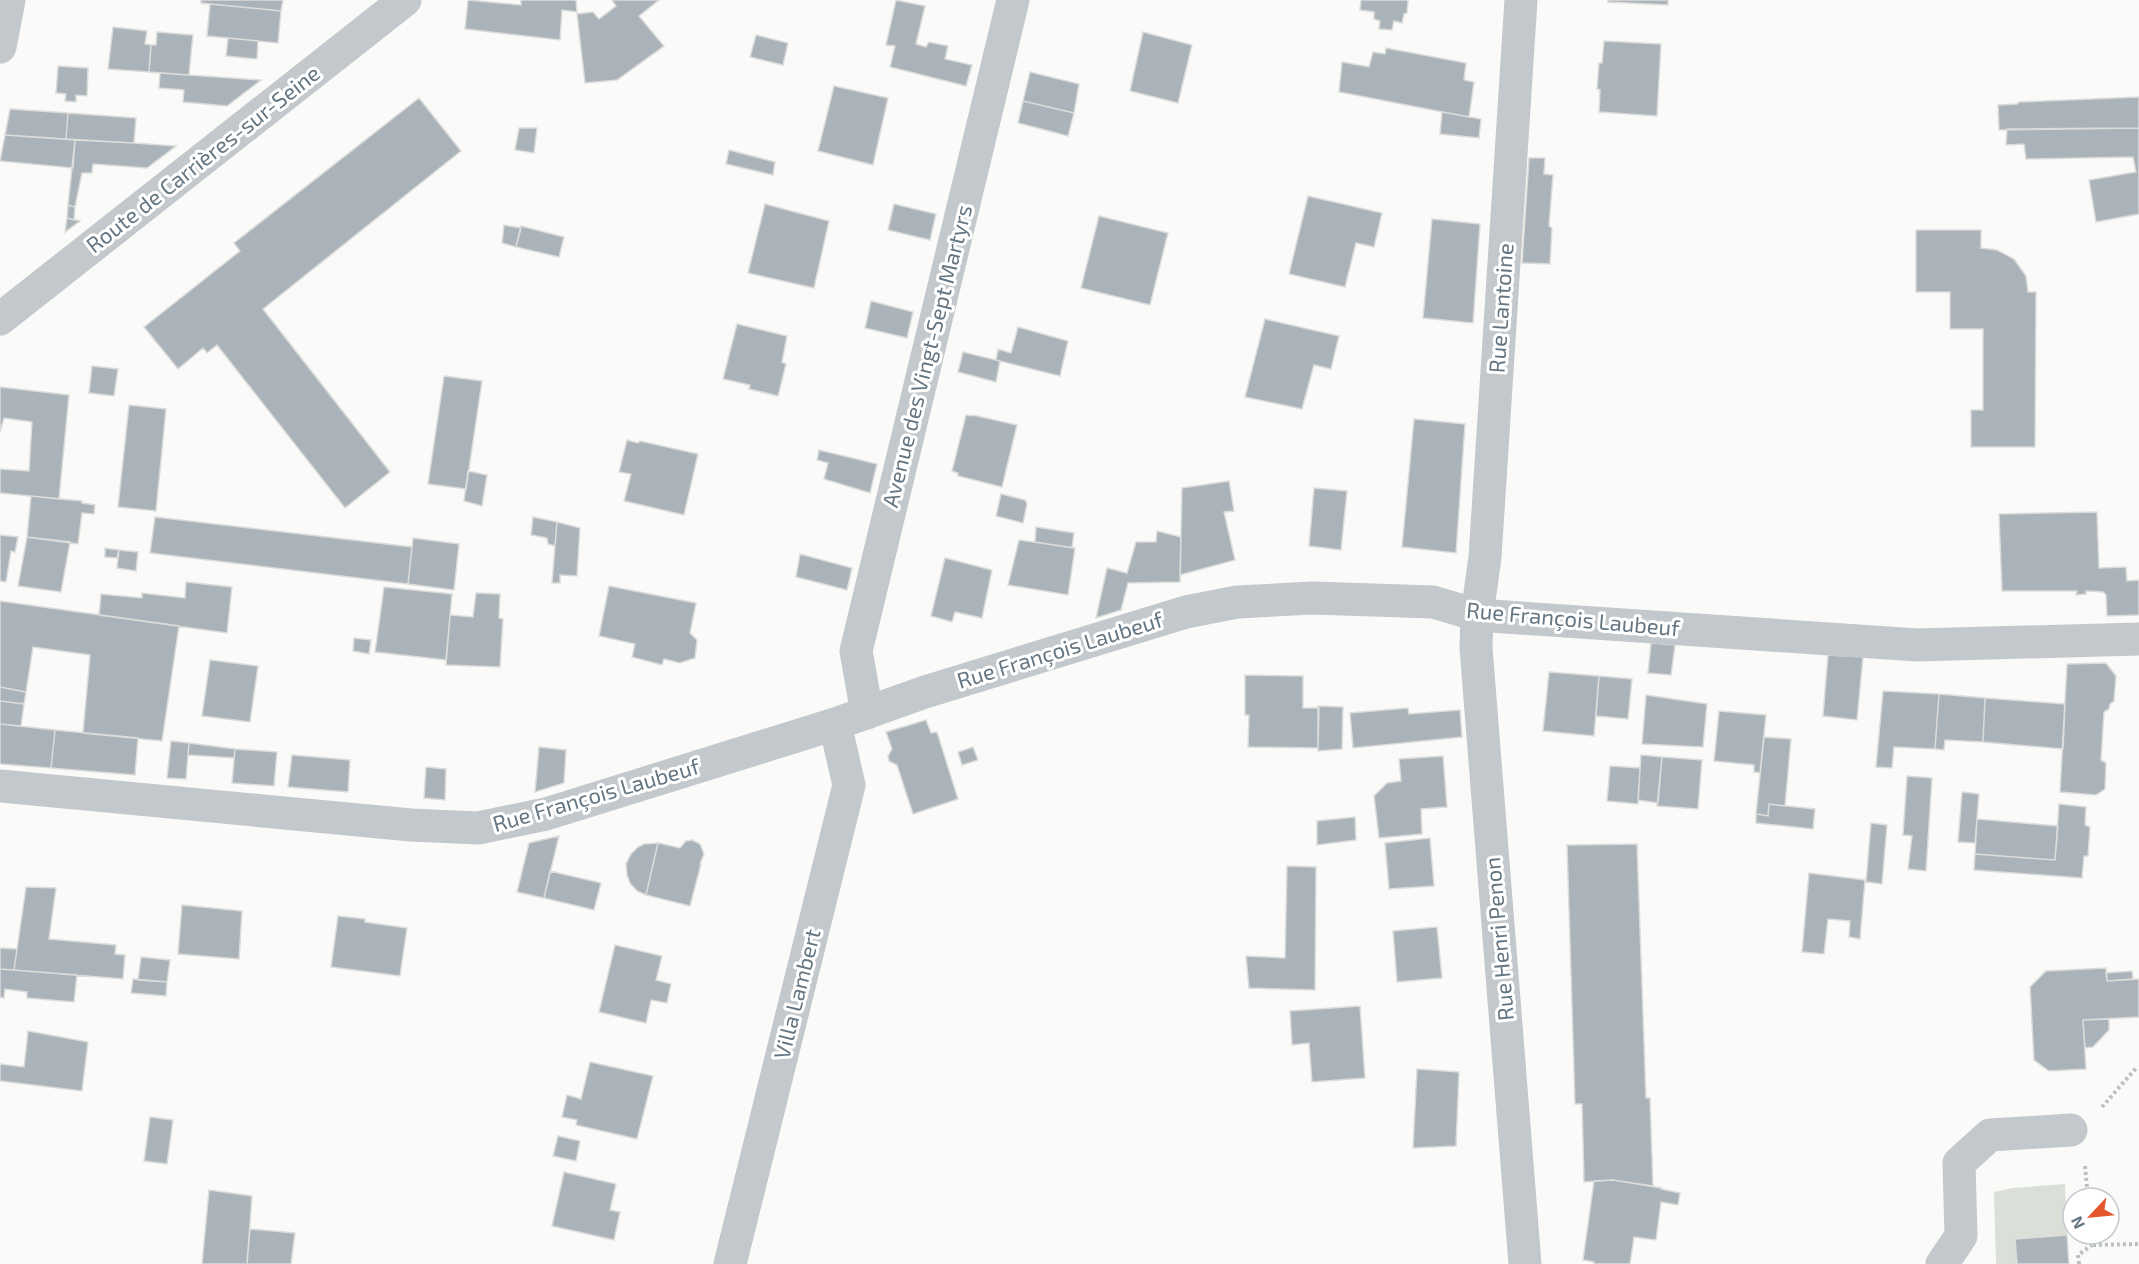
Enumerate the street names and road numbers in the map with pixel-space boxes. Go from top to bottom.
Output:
street label: Route de Carrières-sur-Seine [80,59,324,257]
street label: Avenue des Vingt-Sept Martyrs [876,202,976,510]
street label: Rue Lantoine [1483,242,1518,374]
street label: Rue François Laubeuf [1465,596,1681,642]
street label: Rue François Laubeuf [954,605,1167,695]
street label: Rue François Laubeuf [489,752,703,838]
street label: Rue Henri Penon [1478,856,1518,1022]
street label: Villa Lambert [767,926,825,1061]

